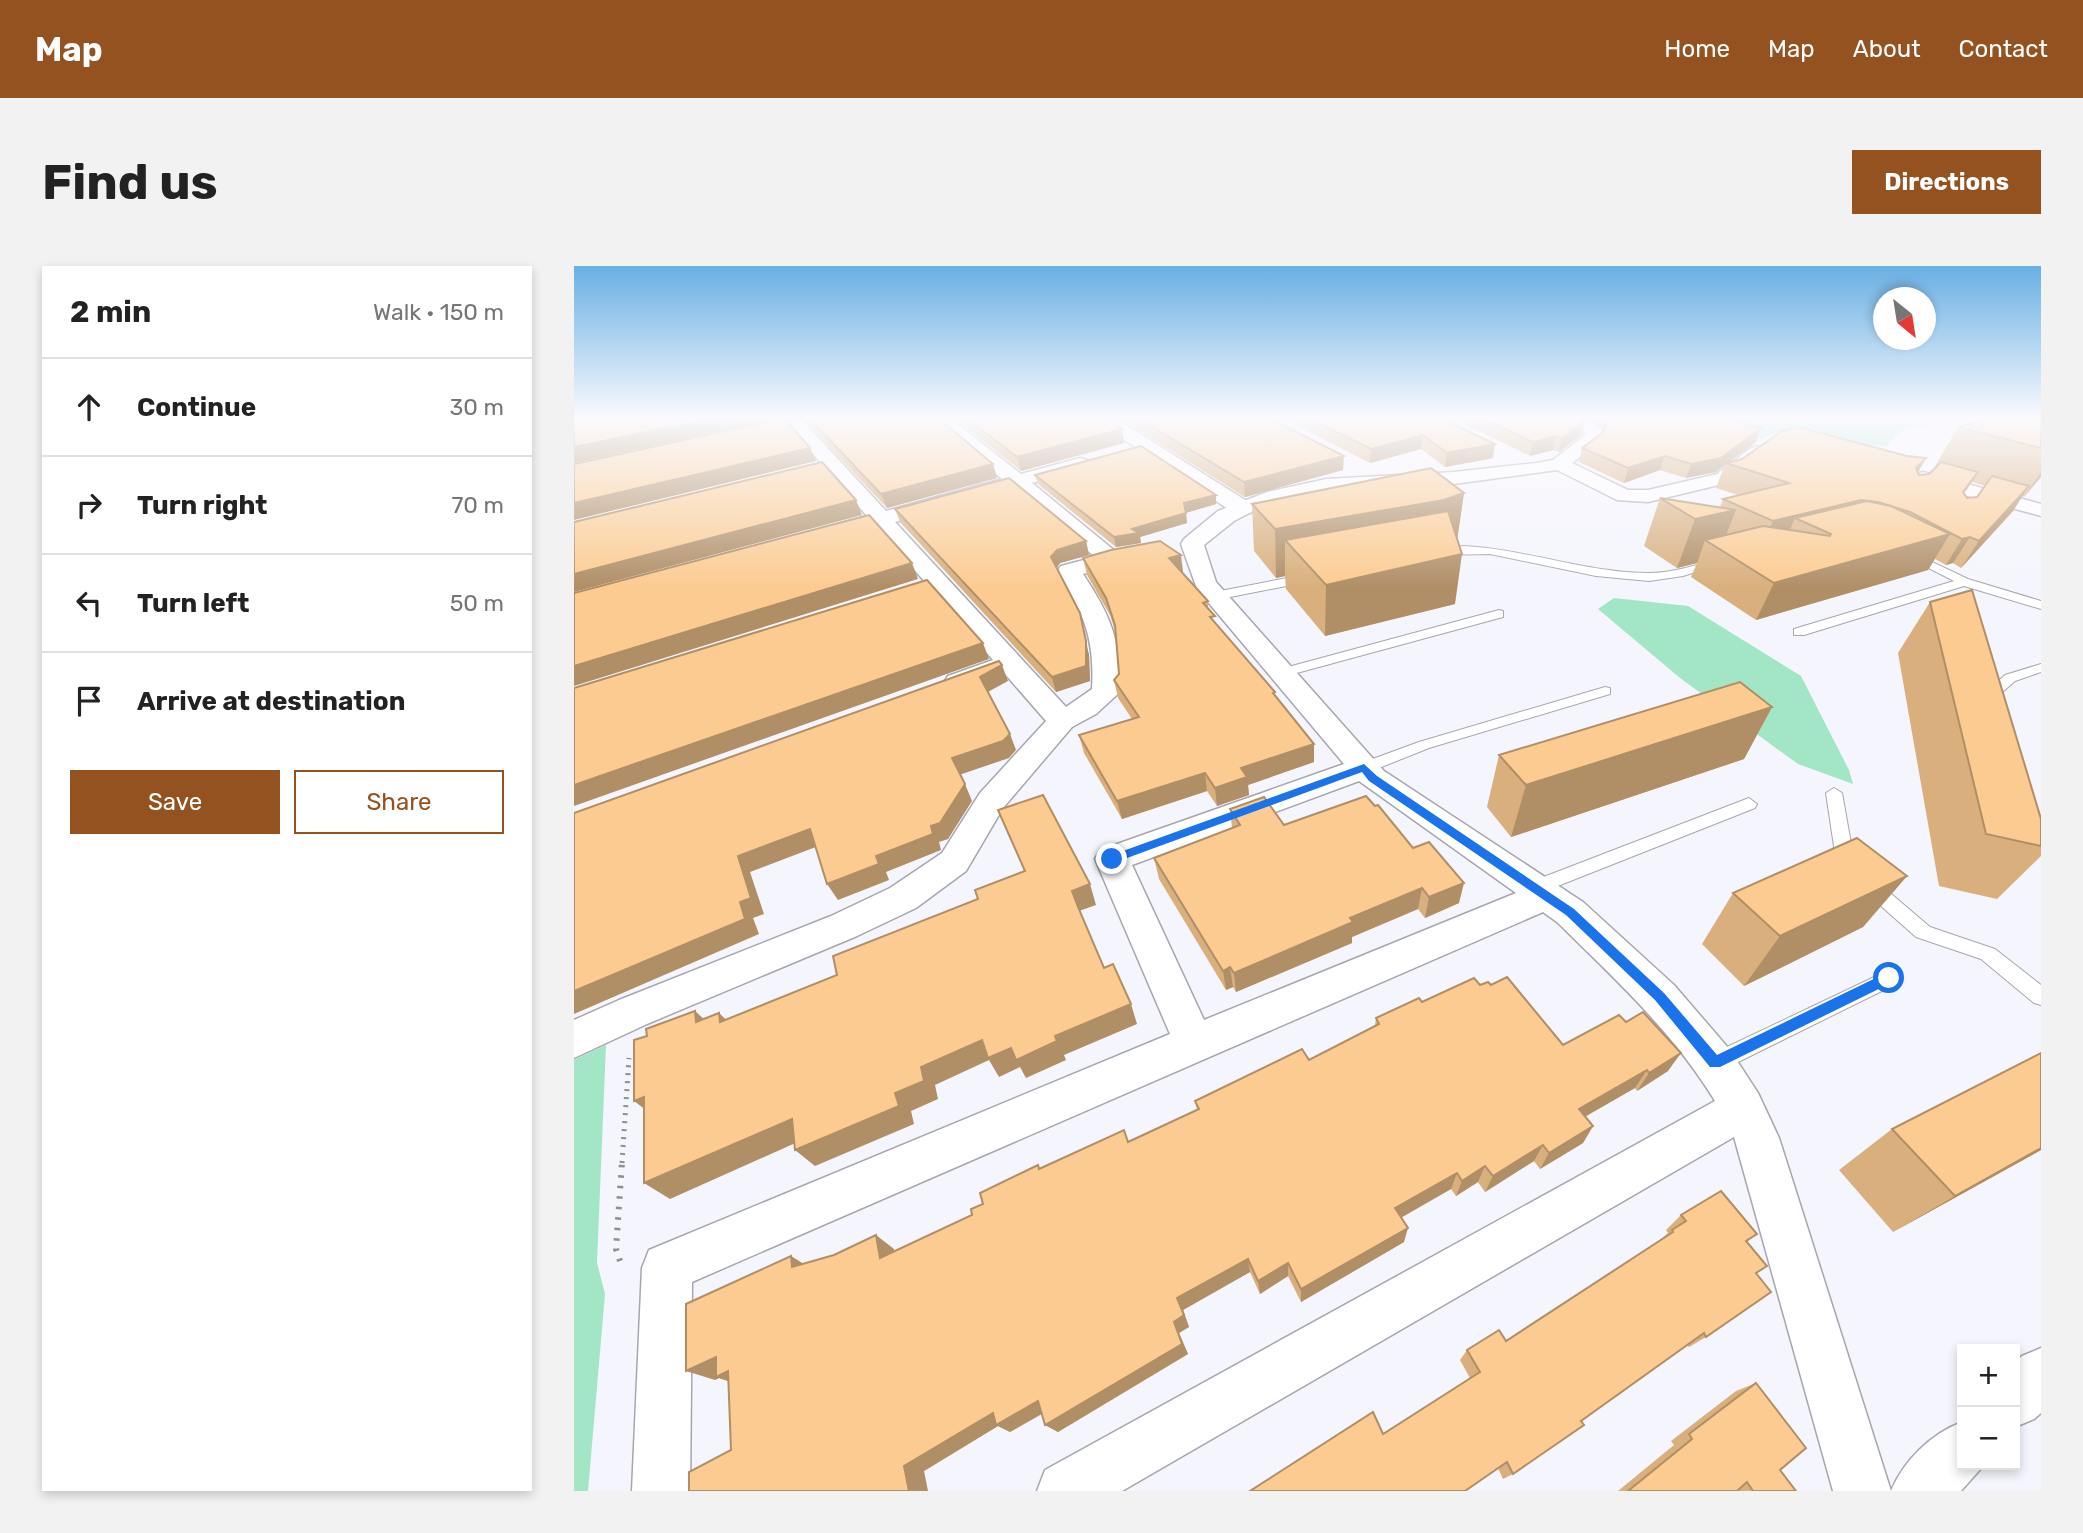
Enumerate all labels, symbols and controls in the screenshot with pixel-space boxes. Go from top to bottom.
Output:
text: Map [35,30,103,69]
text: Home [1664,35,1730,63]
text: Map [1768,35,1815,63]
text: About [1853,35,1921,63]
text: Contact [1959,35,2048,63]
button: Directions [1852,150,2041,214]
text: Find us [42,153,218,211]
north arrow [1873,287,1936,350]
text: 2 min [70,294,151,330]
text: Walk · 150 m [373,298,504,326]
icon: ahead [70,388,108,426]
text: Continue [137,392,256,423]
text: 30 m [449,393,504,421]
icon: right [70,486,108,524]
text: Turn right [137,490,267,521]
text: 70 m [452,491,504,519]
icon: left [70,584,108,622]
text: Turn left [137,588,249,619]
text: 50 m [450,589,504,617]
icon: arrive [70,682,108,720]
text: Arrive at destination [137,686,405,717]
button: Save [70,770,280,834]
button: Share [294,770,504,834]
route end [1096,843,1127,874]
route start [1873,962,1904,993]
map controls [1957,1344,2020,1470]
button: + [1957,1344,2020,1407]
button: − [1957,1407,2020,1470]

